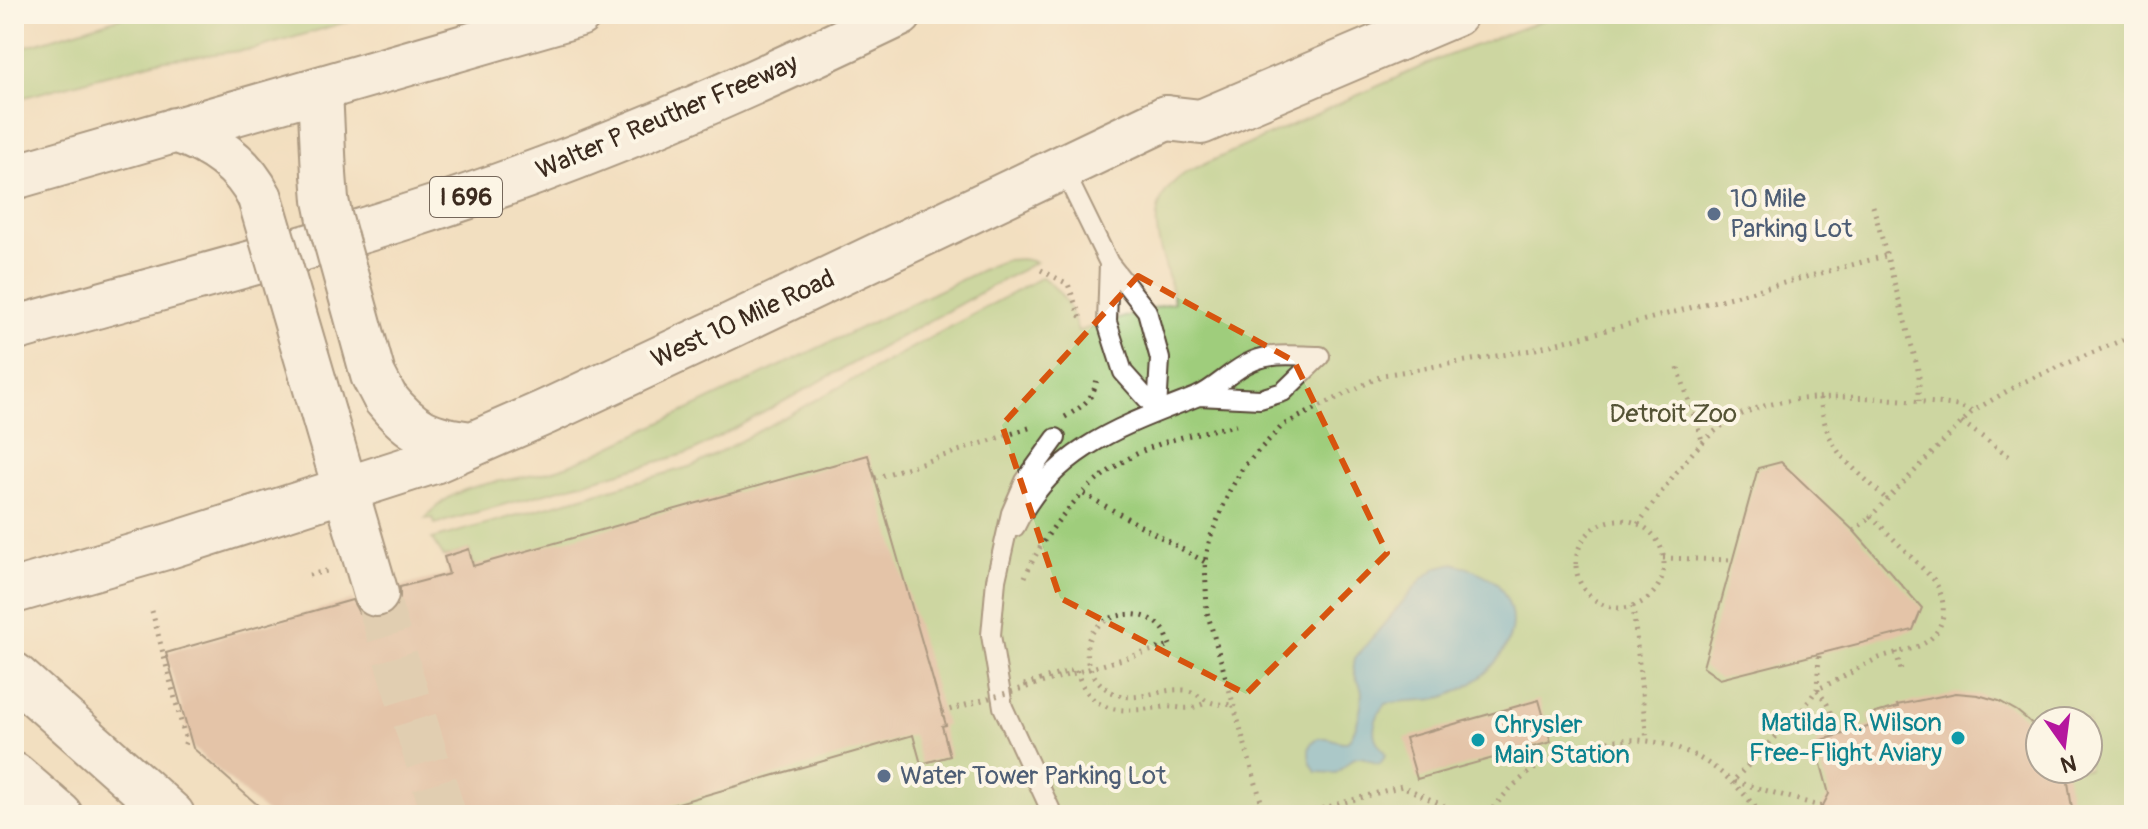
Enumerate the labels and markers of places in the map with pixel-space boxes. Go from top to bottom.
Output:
place label: 10 Mile Parking Lot [1730,183,1853,245]
marker: 10 Mile Parking Lot [1705,205,1723,223]
place label: Matilda R. Wilson Free-Flight Aviary [1749,707,1942,769]
place label: Chrysler Main Station [1494,709,1630,771]
marker: Matilda R. Wilson Free-Flight Aviary [1949,729,1967,747]
marker: Chrysler Main Station [1469,731,1487,749]
place label: Water Tower Parking Lot [900,760,1167,792]
marker: Water Tower Parking Lot [875,767,893,785]

